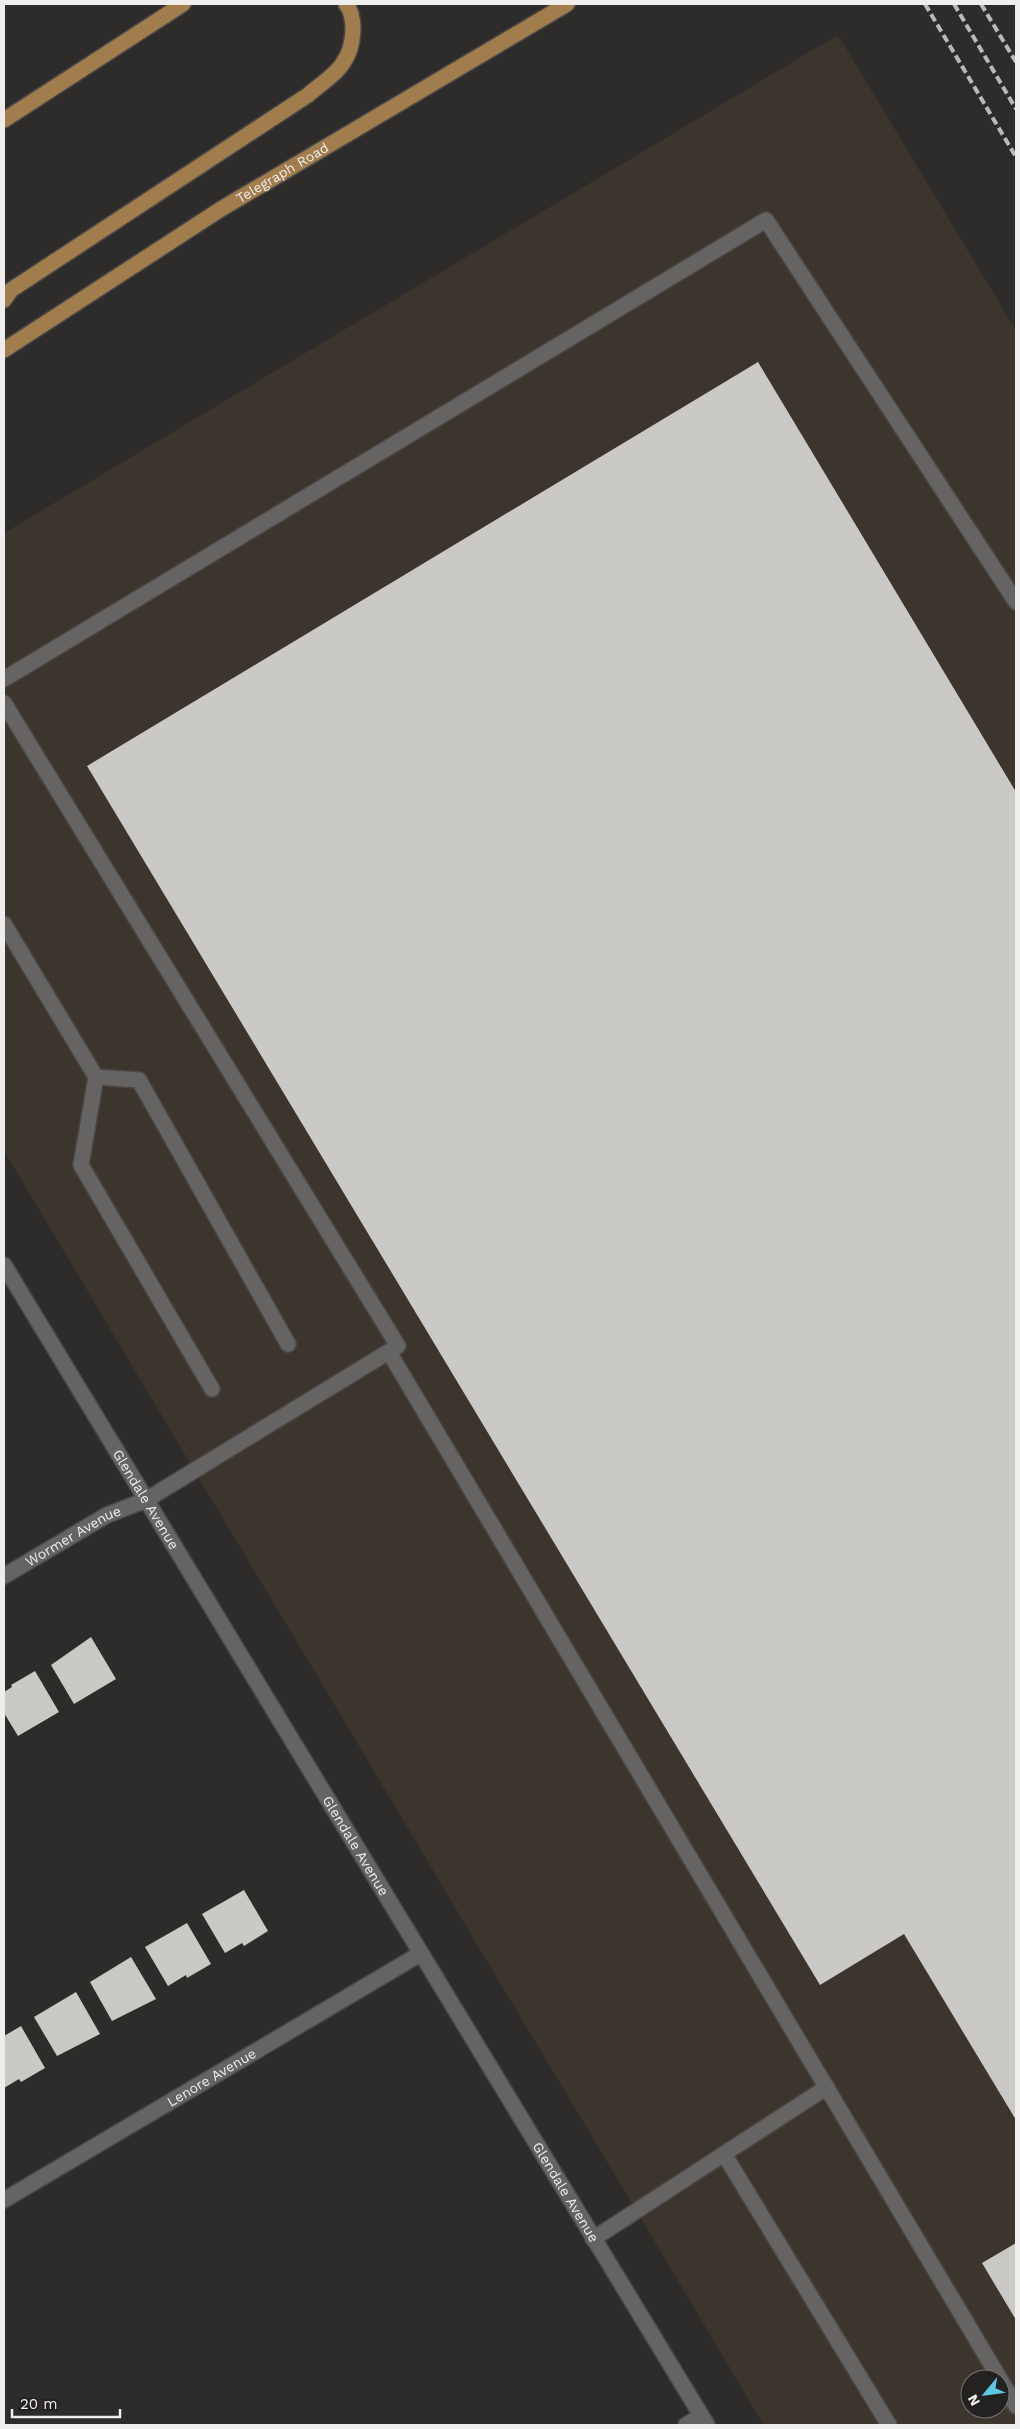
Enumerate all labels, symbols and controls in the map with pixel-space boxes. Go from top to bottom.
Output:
street label: Telegraph Road [233,139,331,206]
street label: Glendale Avenue [110,1446,182,1552]
street label: Wormer Avenue [22,1502,123,1570]
street label: Glendale Avenue [320,1793,392,1899]
street label: Lenore Avenue [164,2045,259,2110]
street label: Glendale Avenue [529,2139,602,2245]
north arrow [960,2369,1010,2419]
scale bar [12,2386,120,2418]
text: N [964,2392,983,2409]
text: 20 m [20,2395,58,2413]

